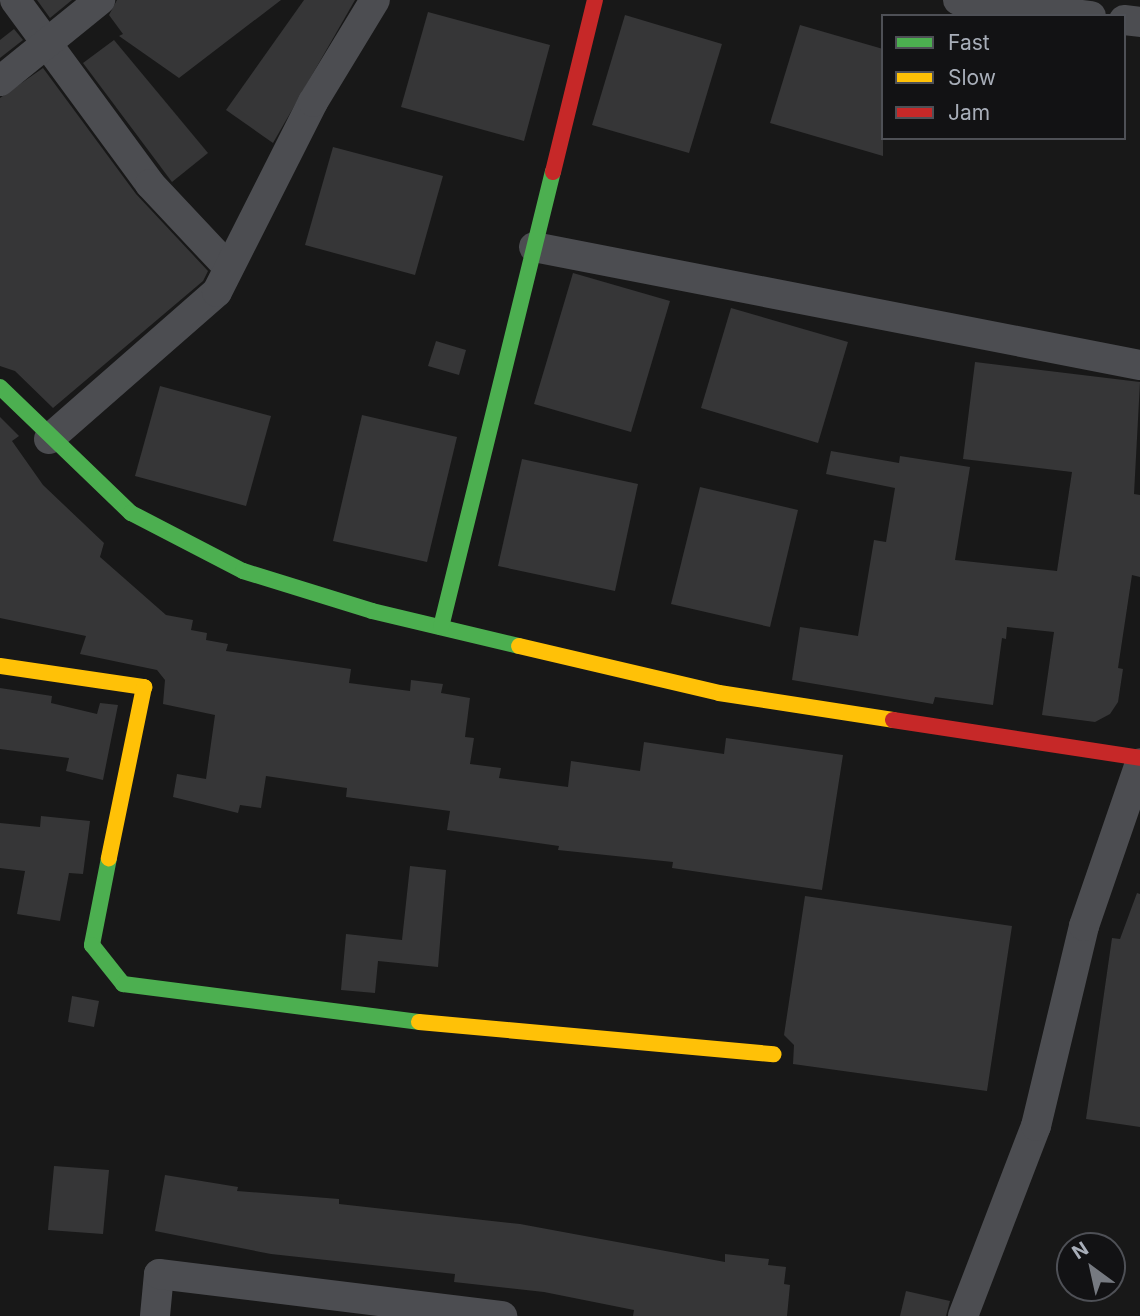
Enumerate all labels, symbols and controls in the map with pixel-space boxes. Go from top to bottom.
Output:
legend [881,14,1126,140]
text: Fast [948,30,990,55]
text: Slow [948,65,996,90]
text: Jam [948,100,990,125]
north arrow [1056,1232,1126,1302]
text: N [1068,1237,1093,1264]

